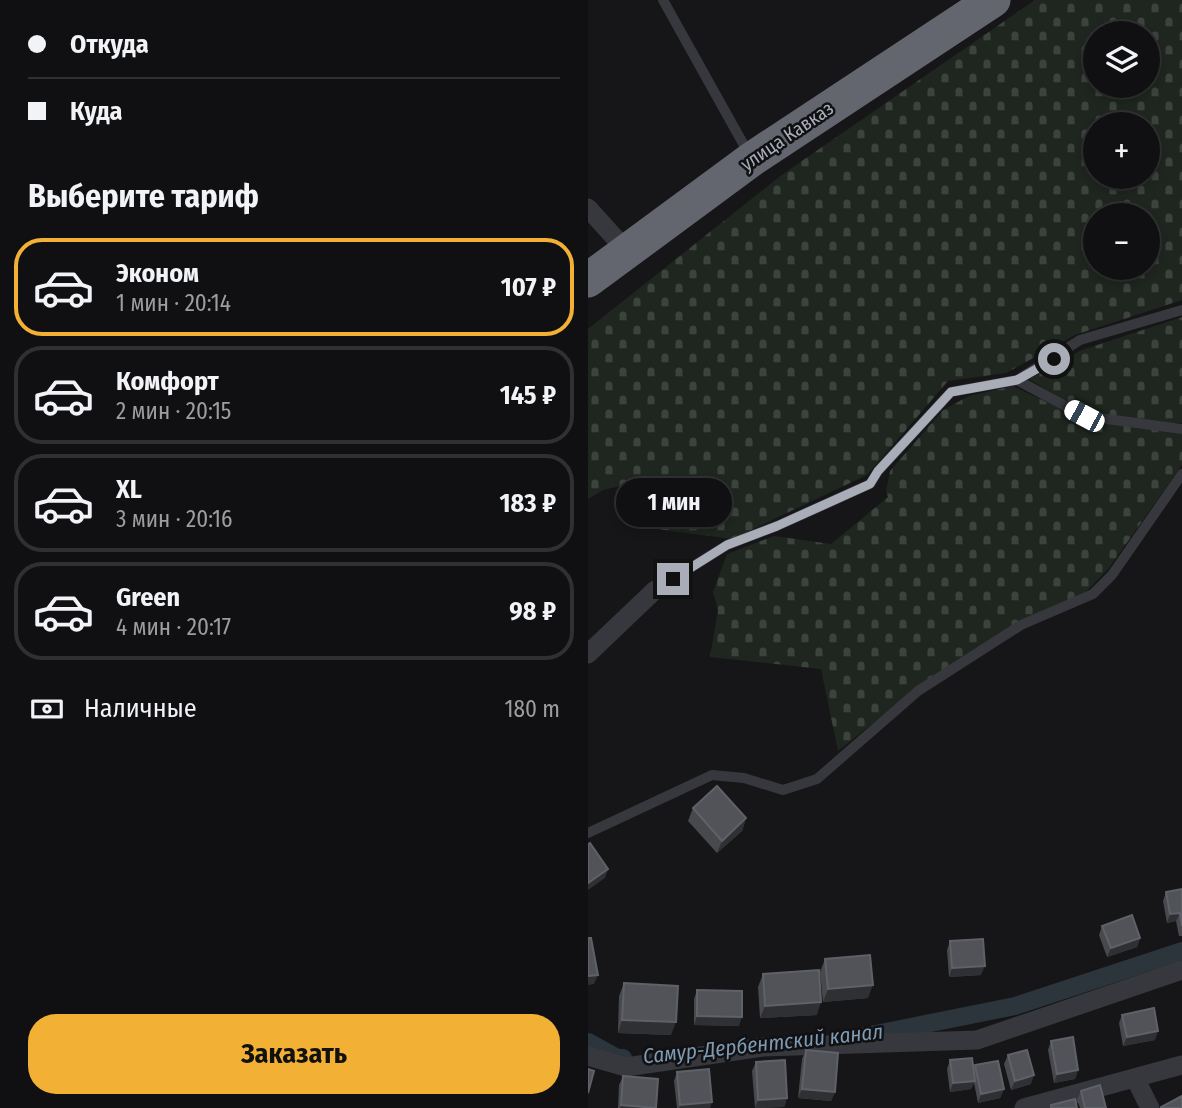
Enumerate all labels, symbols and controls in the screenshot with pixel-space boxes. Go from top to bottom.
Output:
map controls [1083,21,1160,280]
button: layers [1083,21,1160,98]
text: Откуда [70,29,149,60]
text: Куда [70,96,123,127]
street label: улица Кавказ [736,96,838,176]
button: + [1083,112,1160,189]
text: Выберите тариф [28,177,259,215]
button: − [1083,203,1160,280]
icon: car [32,256,95,319]
text: Эконом [116,258,199,289]
text: 107 ₽ [501,272,556,303]
text: 1 мин · 20:14 [116,289,231,317]
route start [1038,343,1070,375]
icon: car [32,364,95,427]
text: Комфорт [116,366,219,397]
text: 145 ₽ [500,380,556,411]
text: 2 мин · 20:15 [116,397,231,425]
car [1061,397,1108,435]
icon: car [32,472,95,535]
text: XL [116,474,142,505]
callout: 1 мин [615,477,731,526]
text: 183 ₽ [500,488,556,519]
text: 1 мин [647,488,701,516]
text: 3 мин · 20:16 [116,505,233,533]
route end [657,563,689,595]
icon: car [32,580,95,643]
text: Green [116,582,180,613]
text: 98 ₽ [509,596,556,627]
text: 4 мин · 20:17 [116,613,231,641]
icon: cash [28,690,66,728]
text: Наличные [84,693,197,724]
text: 180 m [504,695,560,723]
button: Заказать [28,1014,560,1094]
water label: Самур-Дербентский канал [642,1018,884,1070]

